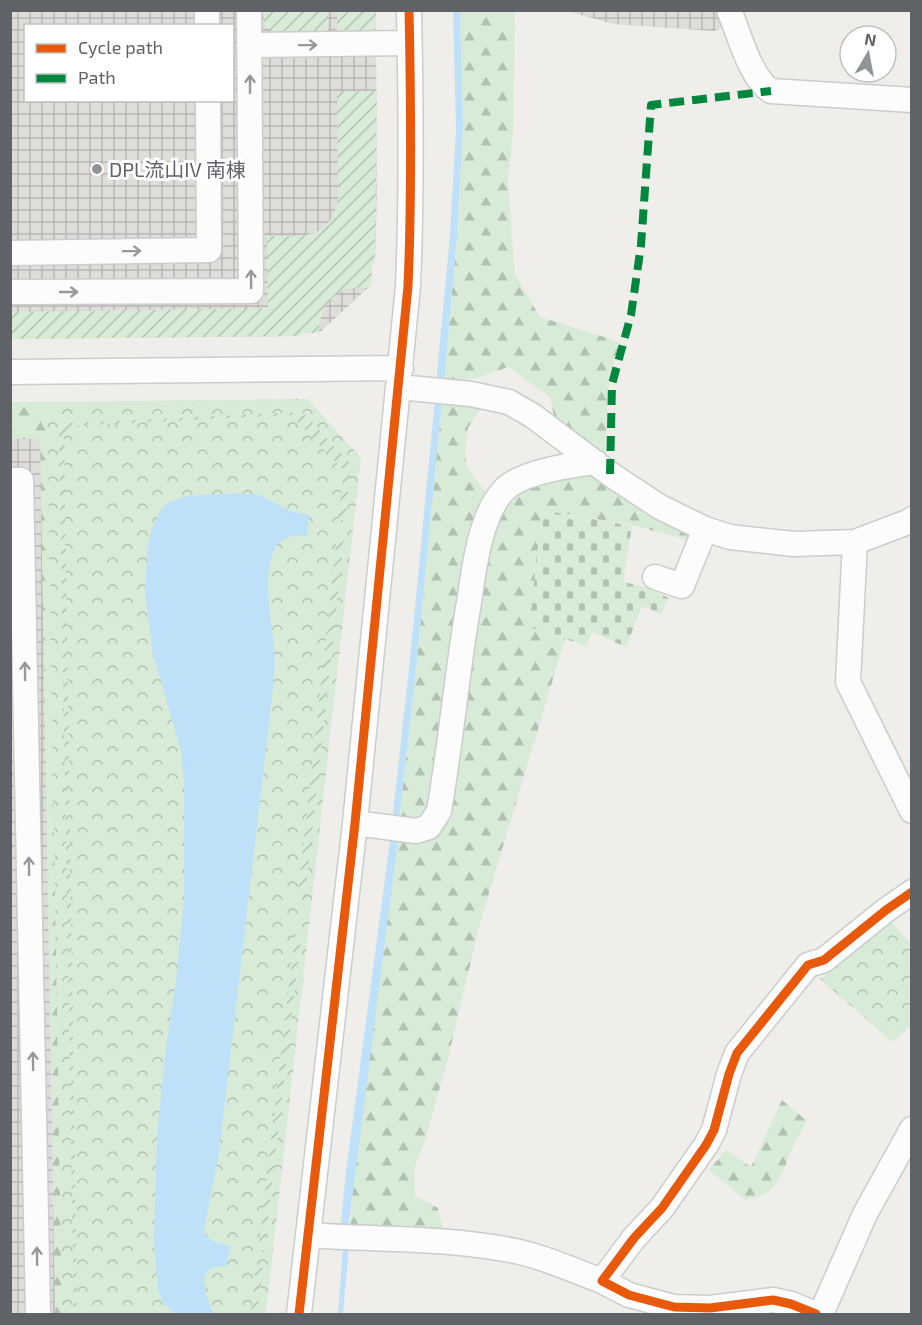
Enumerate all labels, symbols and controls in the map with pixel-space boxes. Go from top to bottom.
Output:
legend [24,24,234,102]
north arrow [838,24,898,84]
text: N [863,28,878,49]
text: Cycle path [78,36,163,58]
one-way arrow [298,39,318,51]
text: Path [78,66,116,88]
one-way arrow [244,74,256,94]
place label: DPL流山IV 南棟 [109,157,246,181]
marker: DPL流山IV 南棟 [90,162,104,176]
one-way arrow [121,246,141,257]
one-way arrow [245,269,257,289]
one-way arrow [58,286,78,298]
one-way arrow [19,662,31,682]
one-way arrow [23,857,35,877]
one-way arrow [27,1052,39,1072]
one-way arrow [31,1247,42,1267]

